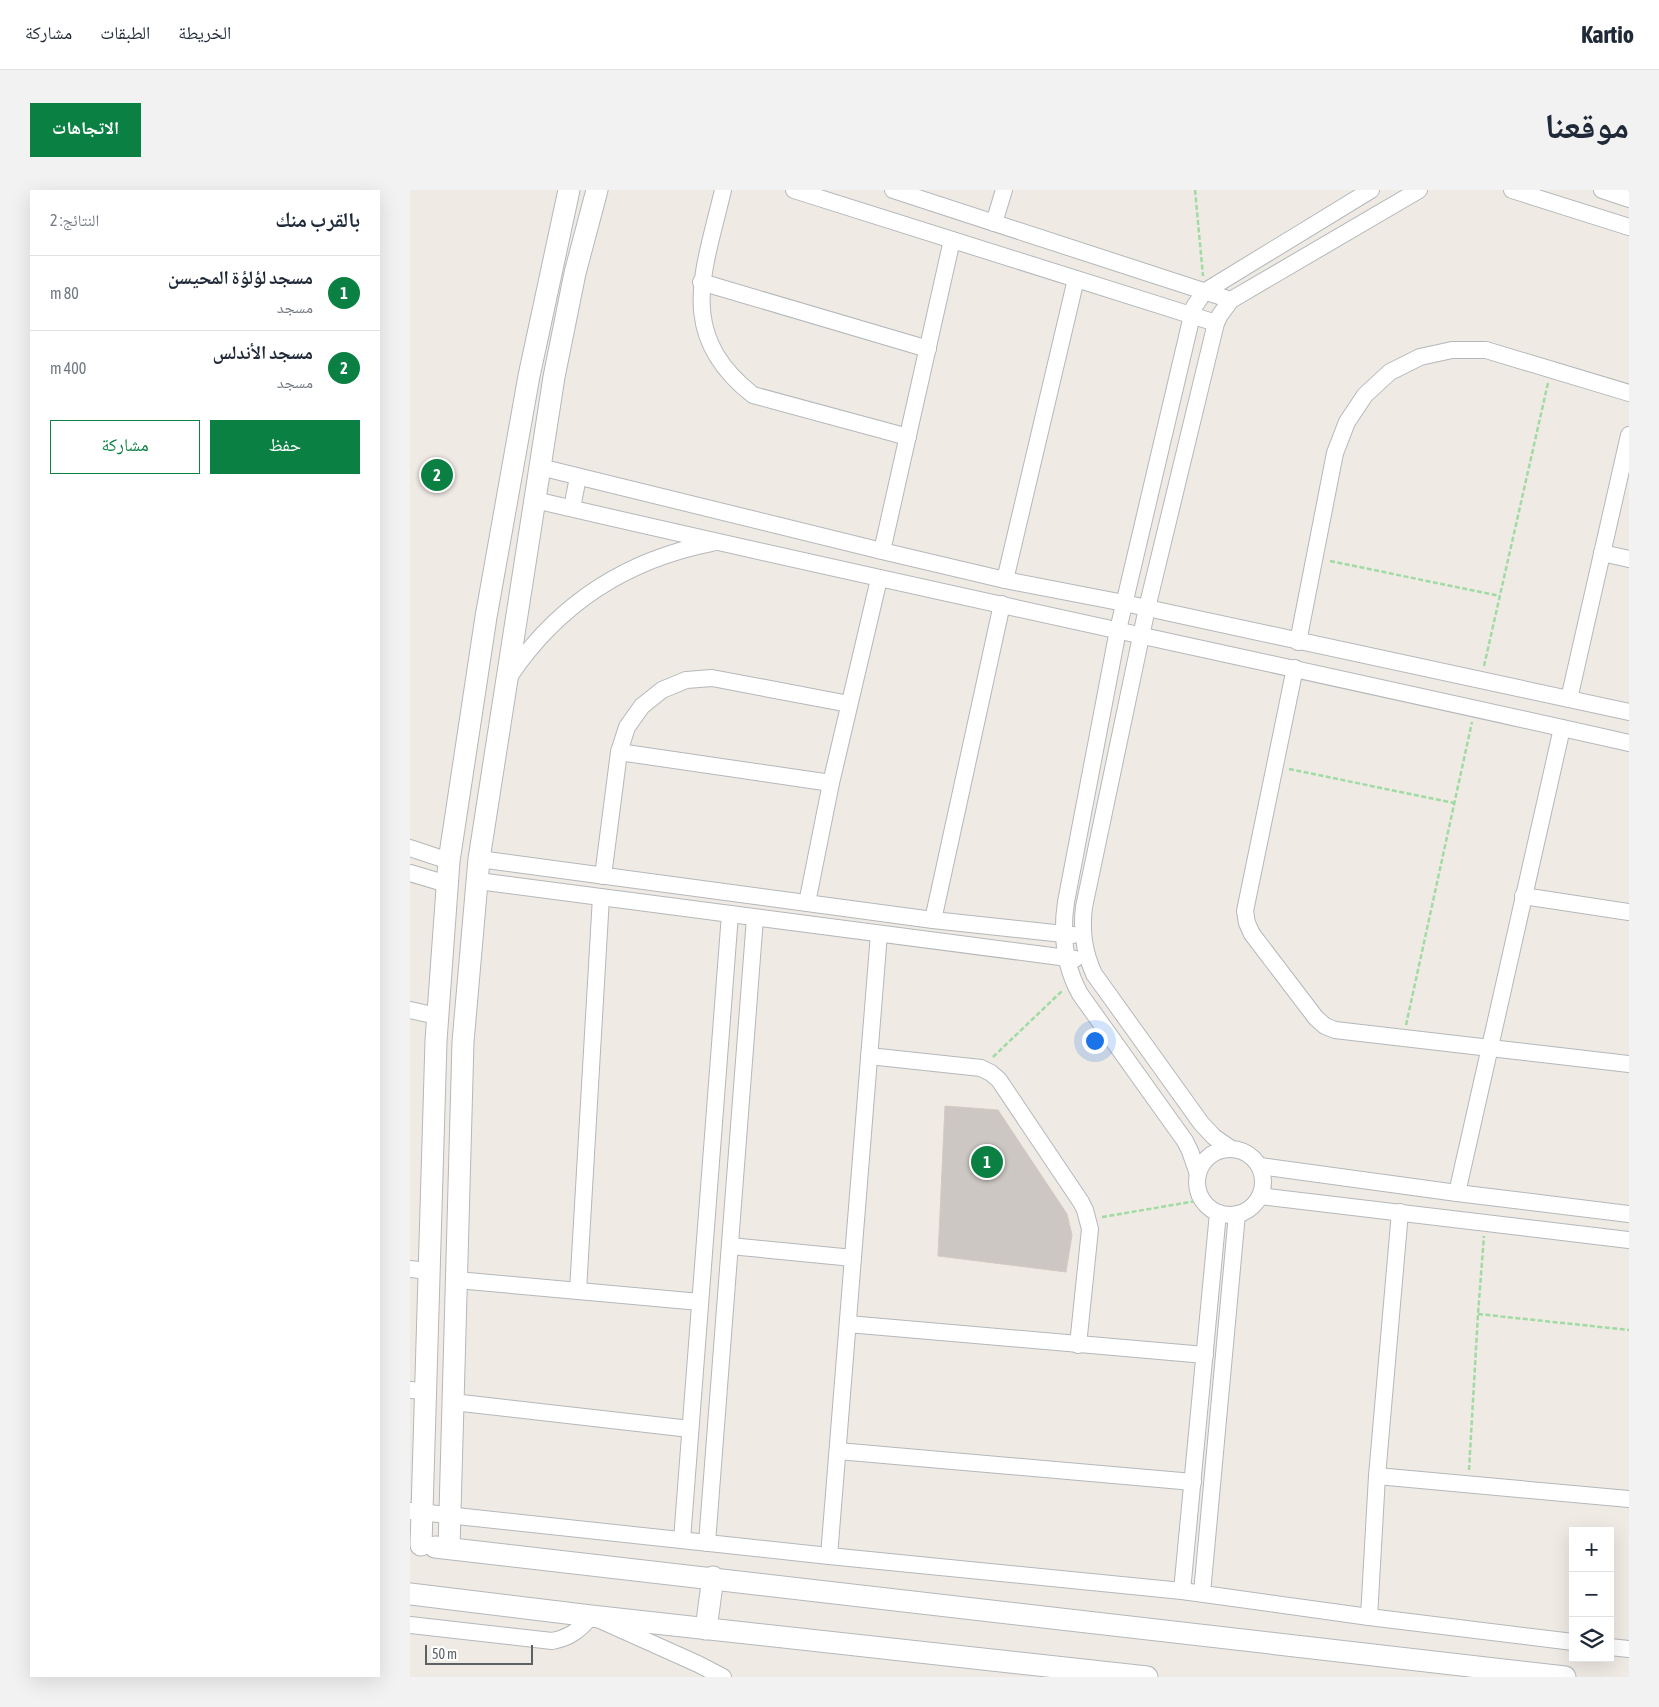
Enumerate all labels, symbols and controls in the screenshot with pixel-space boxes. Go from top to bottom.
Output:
text: Kartio [1581,21,1634,48]
text: مشاركة [25,22,72,43]
text: الطبقات [100,22,150,43]
text: الخريطة [178,22,231,43]
button: الاتجاهات [30,103,141,157]
text: موقعنا [1544,105,1629,145]
text: بالقرب منك [275,207,360,231]
text: النتائج: 2 [50,211,99,229]
text: مسجد لؤلؤة المحيسن [168,266,313,288]
text: 80 m [50,284,79,302]
text: 1 [340,284,348,302]
text: مسجد [277,298,313,316]
text: مسجد الأندلس [212,341,313,363]
text: 400 m [50,359,86,377]
text: 2 [340,359,348,377]
text: مسجد [277,373,313,391]
button: مشاركة [50,420,200,474]
button: حفظ [210,420,360,474]
pin: 2 [421,456,453,494]
your location [1082,1028,1108,1054]
pin: 1 [971,1143,1003,1181]
map controls [1569,1527,1614,1662]
button: + [1569,1527,1614,1572]
button: − [1569,1572,1614,1617]
button: layers [1569,1617,1614,1662]
scale bar [425,1642,532,1665]
text: 50 m [432,1646,457,1662]

